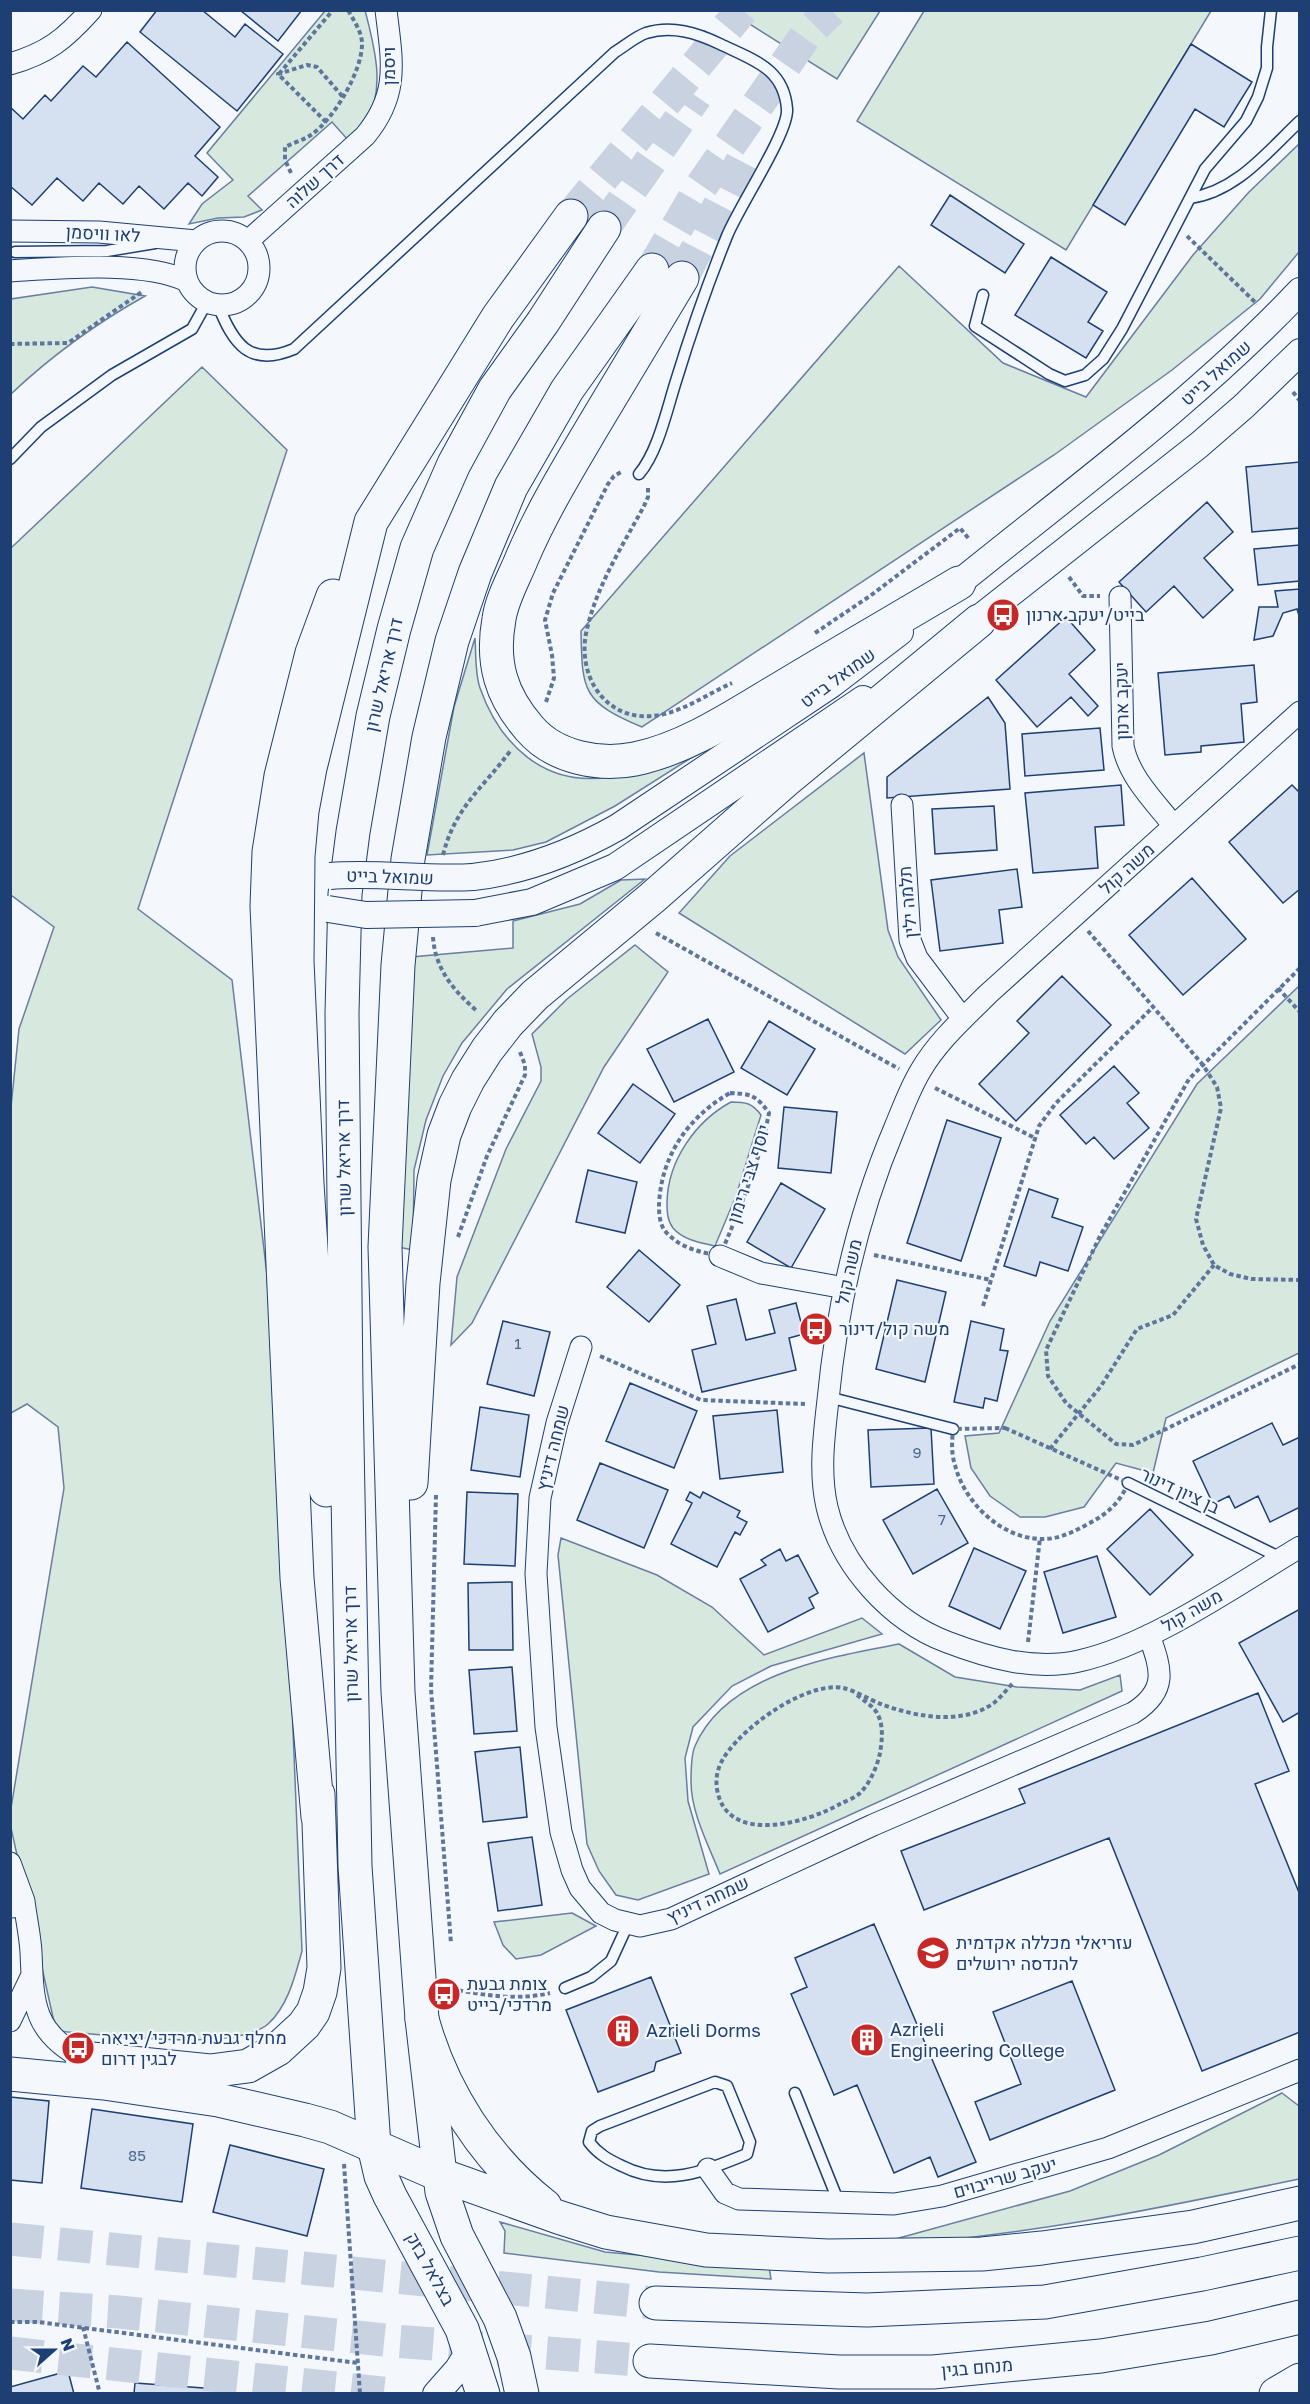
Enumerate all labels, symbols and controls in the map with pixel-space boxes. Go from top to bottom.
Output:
street label: ויסמן [377,47,399,85]
street label: דרך שלוה [281,148,348,212]
street label: לאו וויסמן [65,220,141,246]
street label: שמואל בייט [1175,335,1255,410]
bus stop icon: בייט/יעקב ארנון [985,597,1021,633]
place label: בייט/יעקב ארנון [1026,603,1145,625]
street label: דרך אריאל שרון [359,616,407,734]
street label: שמואל בייט [795,642,879,712]
street label: יעקב ארנון [1109,662,1133,740]
street label: משה קול [1094,838,1158,899]
street label: שמואל בייט [346,863,434,889]
street label: תלמה ילין [893,865,921,939]
street label: דרך אריאל שרון [331,1100,355,1216]
street label: יוסף צבי רימון [722,1121,774,1226]
street label: משה קול [830,1237,866,1307]
bus stop icon: משה קול/דינור [798,1311,834,1347]
place label: משה קול/דינור [839,1317,950,1339]
house number: 1 [514,1334,522,1352]
street label: שמחה דיניץ [531,1402,573,1493]
house number: 9 [912,1443,922,1461]
street label: בן ציון דינור [1137,1462,1224,1518]
house number: 7 [938,1510,946,1528]
street label: משה קול [1157,1584,1226,1636]
street label: דרך אריאל שרון [338,1586,362,1702]
street label: שמחה דיניץ [663,1871,752,1928]
place label: עזריאלי מכללה אקדמית להנדסה ירושלים [956,1931,1133,1974]
school or university icon: עזריאלי מכללה אקדמית להנדסה ירושלים [915,1935,951,1971]
place label: צומת גבעת מרדכי/בייט [467,1972,552,2015]
bus stop icon: צומת גבעת מרדכי/בייט [426,1976,462,2012]
building icon: Azrieli Dorms [605,2013,641,2049]
place label: Azrieli Engineering College [890,2018,1065,2061]
place label: Azrieli Dorms [646,2019,761,2041]
building icon: Azrieli Engineering College [849,2022,885,2058]
place label: מחלף גבעת מרדכי/יציאה לבגין דרום [101,2026,287,2069]
bus stop icon: מחלף גבעת מרדכי/יציאה לבגין דרום [60,2030,96,2066]
house number: 85 [128,2146,146,2164]
street label: יעקב שרייבוים [950,2152,1059,2202]
street label: בצלאל בזק [402,2228,460,2310]
north arrow [24,2320,84,2380]
text: N [56,2335,80,2354]
street label: מנחם בגין [940,2353,1014,2381]

